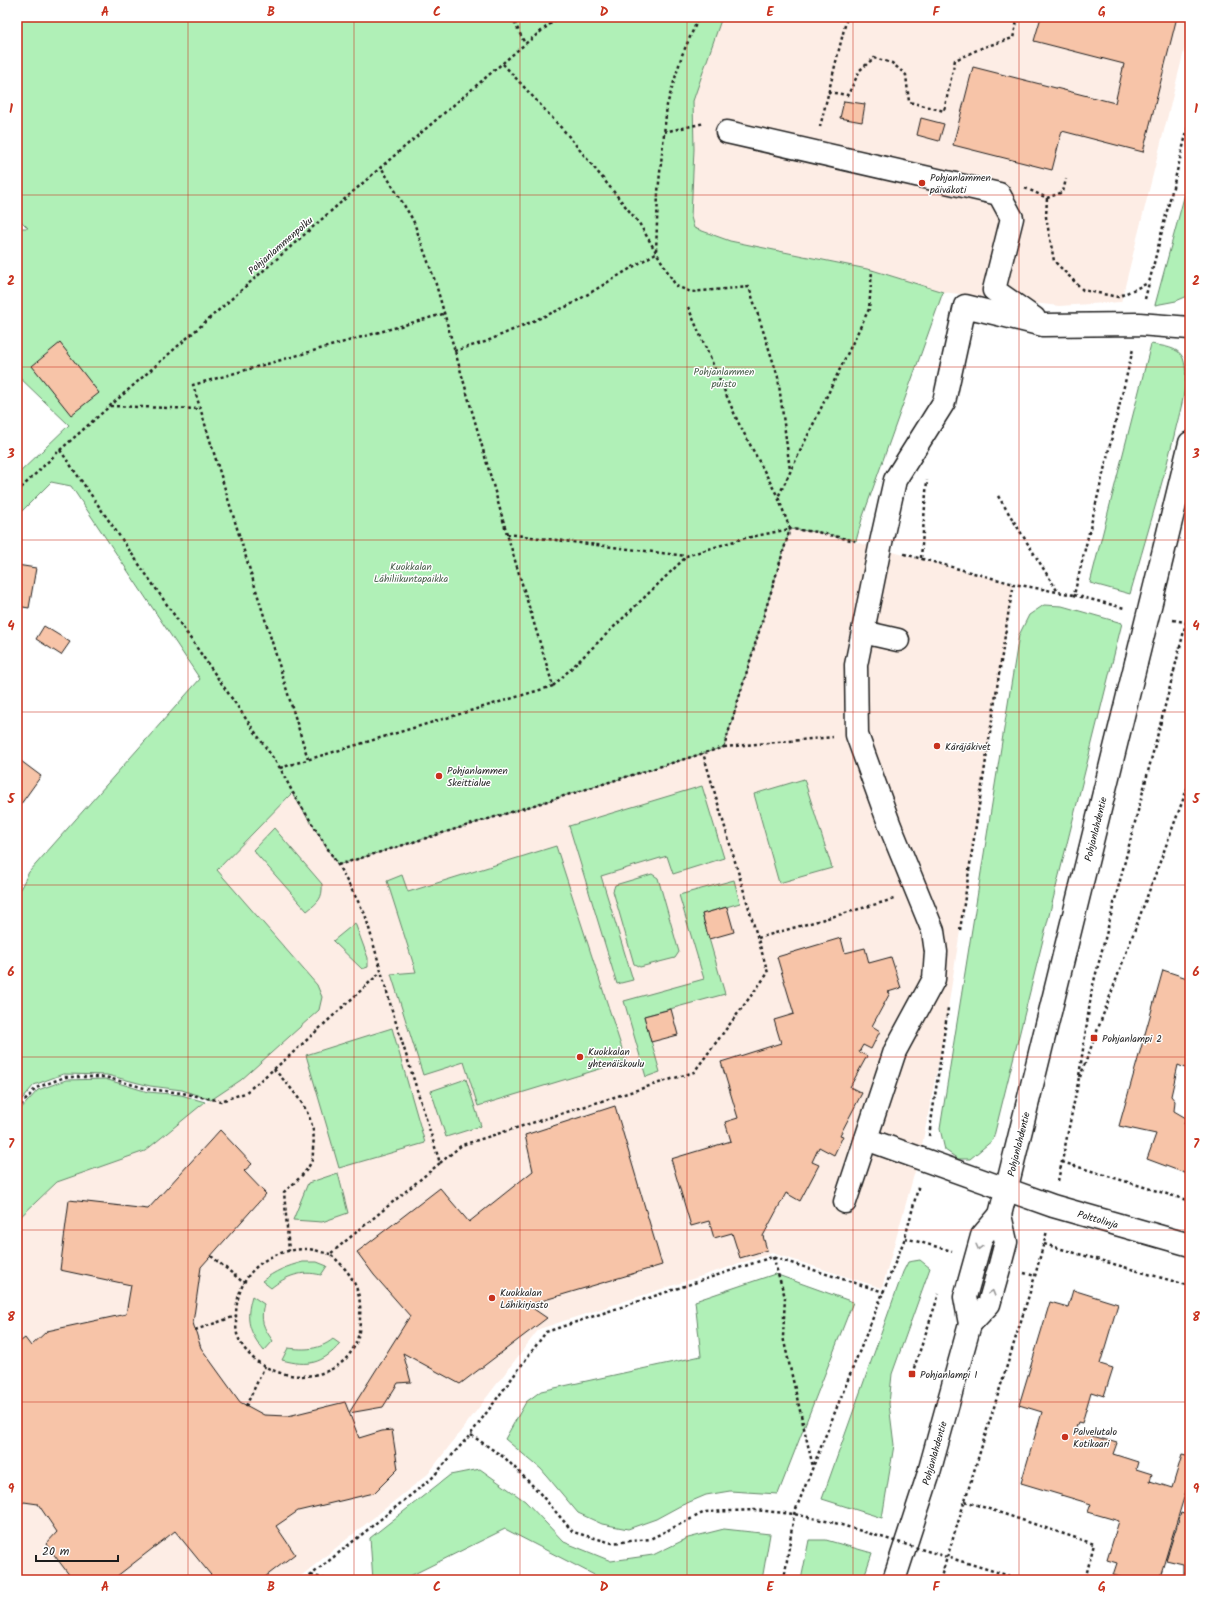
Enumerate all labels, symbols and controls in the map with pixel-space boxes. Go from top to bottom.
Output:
text: A [101,2,109,23]
text: B [267,2,275,23]
text: C [433,2,441,23]
text: D [600,2,609,23]
text: E [766,2,774,23]
text: F [932,2,940,23]
text: G [1098,2,1106,23]
text: 1 [9,99,13,120]
text: 1 [1194,99,1198,120]
place label: Pohjanlammen päiväkoti [929,170,991,198]
marker: Pohjanlammen päiväkoti [917,178,927,188]
street label: Pohjanlammenpolku [244,213,317,279]
text: 2 [7,271,15,292]
text: 2 [1192,271,1200,292]
park label: Pohjanlammen puisto [694,364,754,392]
text: 3 [6,444,15,465]
text: 3 [1191,444,1200,465]
park label: Kuokkalan Lähiliikuntapaikka [374,559,449,587]
text: 4 [7,616,15,637]
text: 4 [1192,616,1200,637]
place label: Käräjäkivet [945,739,991,755]
marker: Käräjäkivet [932,741,942,751]
place label: Pohjanlammen Skeittialue [447,763,508,791]
marker: Pohjanlammen Skeittialue [434,771,444,781]
text: 5 [7,789,16,810]
text: 5 [1192,789,1201,810]
street label: Pohjanlahdentie [1080,795,1112,863]
text: 6 [7,962,15,983]
text: 6 [1192,962,1200,983]
place label: Pohjanlampi 2 [1102,1031,1162,1047]
marker: Pohjanlampi 2 [1089,1033,1099,1043]
place label: Kuokkalan yhtenäiskoulu [587,1044,645,1072]
marker: Kuokkalan yhtenäiskoulu [575,1052,585,1062]
street label: Pohjanlahdentie [1003,1110,1035,1178]
text: 7 [8,1134,15,1155]
text: 7 [1193,1134,1200,1155]
street label: Polttolinja [1075,1206,1120,1234]
one-way arrow [976,1244,984,1250]
place label: Kuokkalan Lähikirjasto [500,1285,549,1313]
one-way arrow [987,1290,996,1297]
marker: Kuokkalan Lähikirjasto [487,1293,497,1303]
text: 8 [7,1307,15,1328]
text: 8 [1192,1307,1200,1328]
place label: Pohjanlampi 1 [920,1367,977,1383]
marker: Pohjanlampi 1 [907,1369,917,1379]
street label: Pohjanlahdentie [918,1419,952,1487]
place label: Palvelutalo Kotikaari [1073,1424,1118,1452]
marker: Palvelutalo Kotikaari [1060,1432,1070,1442]
text: 9 [8,1479,15,1500]
text: 9 [1193,1479,1200,1500]
scale bar [36,1537,118,1563]
text: 20 m [42,1542,70,1561]
text: A [101,1577,109,1597]
text: B [267,1577,275,1597]
text: C [433,1577,441,1597]
text: D [600,1577,609,1597]
text: E [766,1577,774,1597]
text: F [932,1577,940,1597]
text: G [1098,1577,1106,1597]

